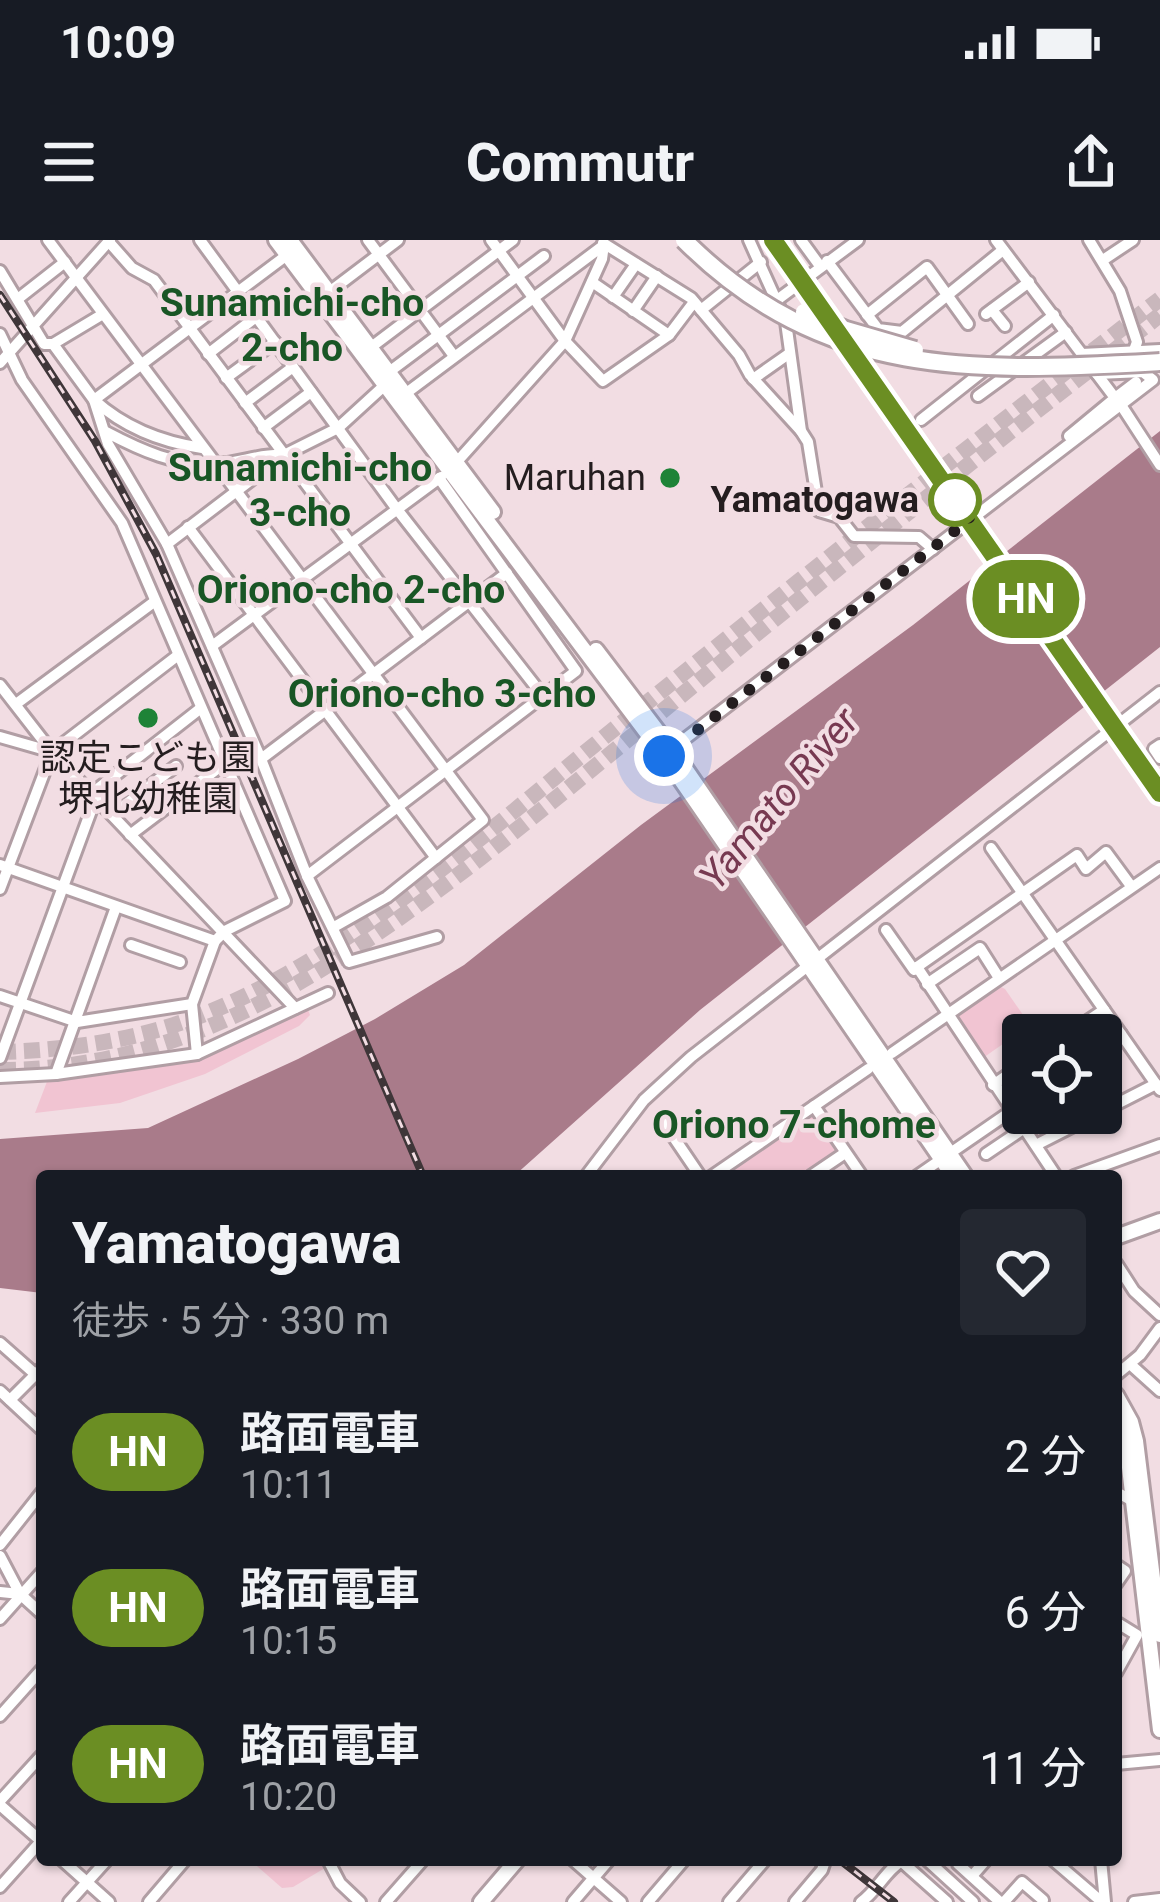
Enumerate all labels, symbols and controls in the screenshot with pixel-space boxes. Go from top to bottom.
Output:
text: 10:09 [60,16,176,69]
icon: menu [36,129,102,195]
icon: share [1058,129,1124,195]
text: Commutr [466,131,694,194]
district label: Sunamichi-cho 2-cho [160,280,424,371]
district label: Sunamichi-cho 3-cho [168,445,432,536]
place label: Maruhan [504,457,646,499]
marker: Maruhan [657,465,683,491]
marker: Yamatogawa [930,475,980,525]
place label: Yamatogawa [711,479,919,521]
line badge: HN [972,560,1080,638]
district label: Oriono-cho 2-cho [197,567,505,613]
text: HN [996,574,1056,623]
district label: Oriono-cho 3-cho [288,671,596,717]
water label: Yamato River [690,698,869,899]
marker: 認定こども園 堺北幼稚園 [135,705,161,731]
your location [634,726,694,786]
place label: 認定こども園 堺北幼稚園 [40,737,256,820]
map controls [1002,1014,1122,1134]
button: locate [1002,1014,1122,1134]
district label: Oriono 7-chome [652,1102,936,1148]
button: heart [960,1209,1086,1335]
text: Yamatogawa [72,1210,402,1277]
text: 徒歩 · 5 分 · 330 m [72,1298,389,1344]
text: 路面電車 [240,1407,420,1460]
text: HN [108,1427,168,1476]
text: 2 分 [1005,1430,1086,1483]
text: 10:11 [240,1462,337,1508]
text: 路面電車 [240,1563,420,1616]
text: HN [108,1583,168,1632]
text: 6 分 [1005,1586,1086,1639]
text: 10:15 [240,1618,337,1664]
text: 路面電車 [240,1719,420,1772]
text: HN [108,1739,168,1788]
text: 11 分 [979,1742,1086,1795]
text: 10:20 [240,1774,337,1820]

